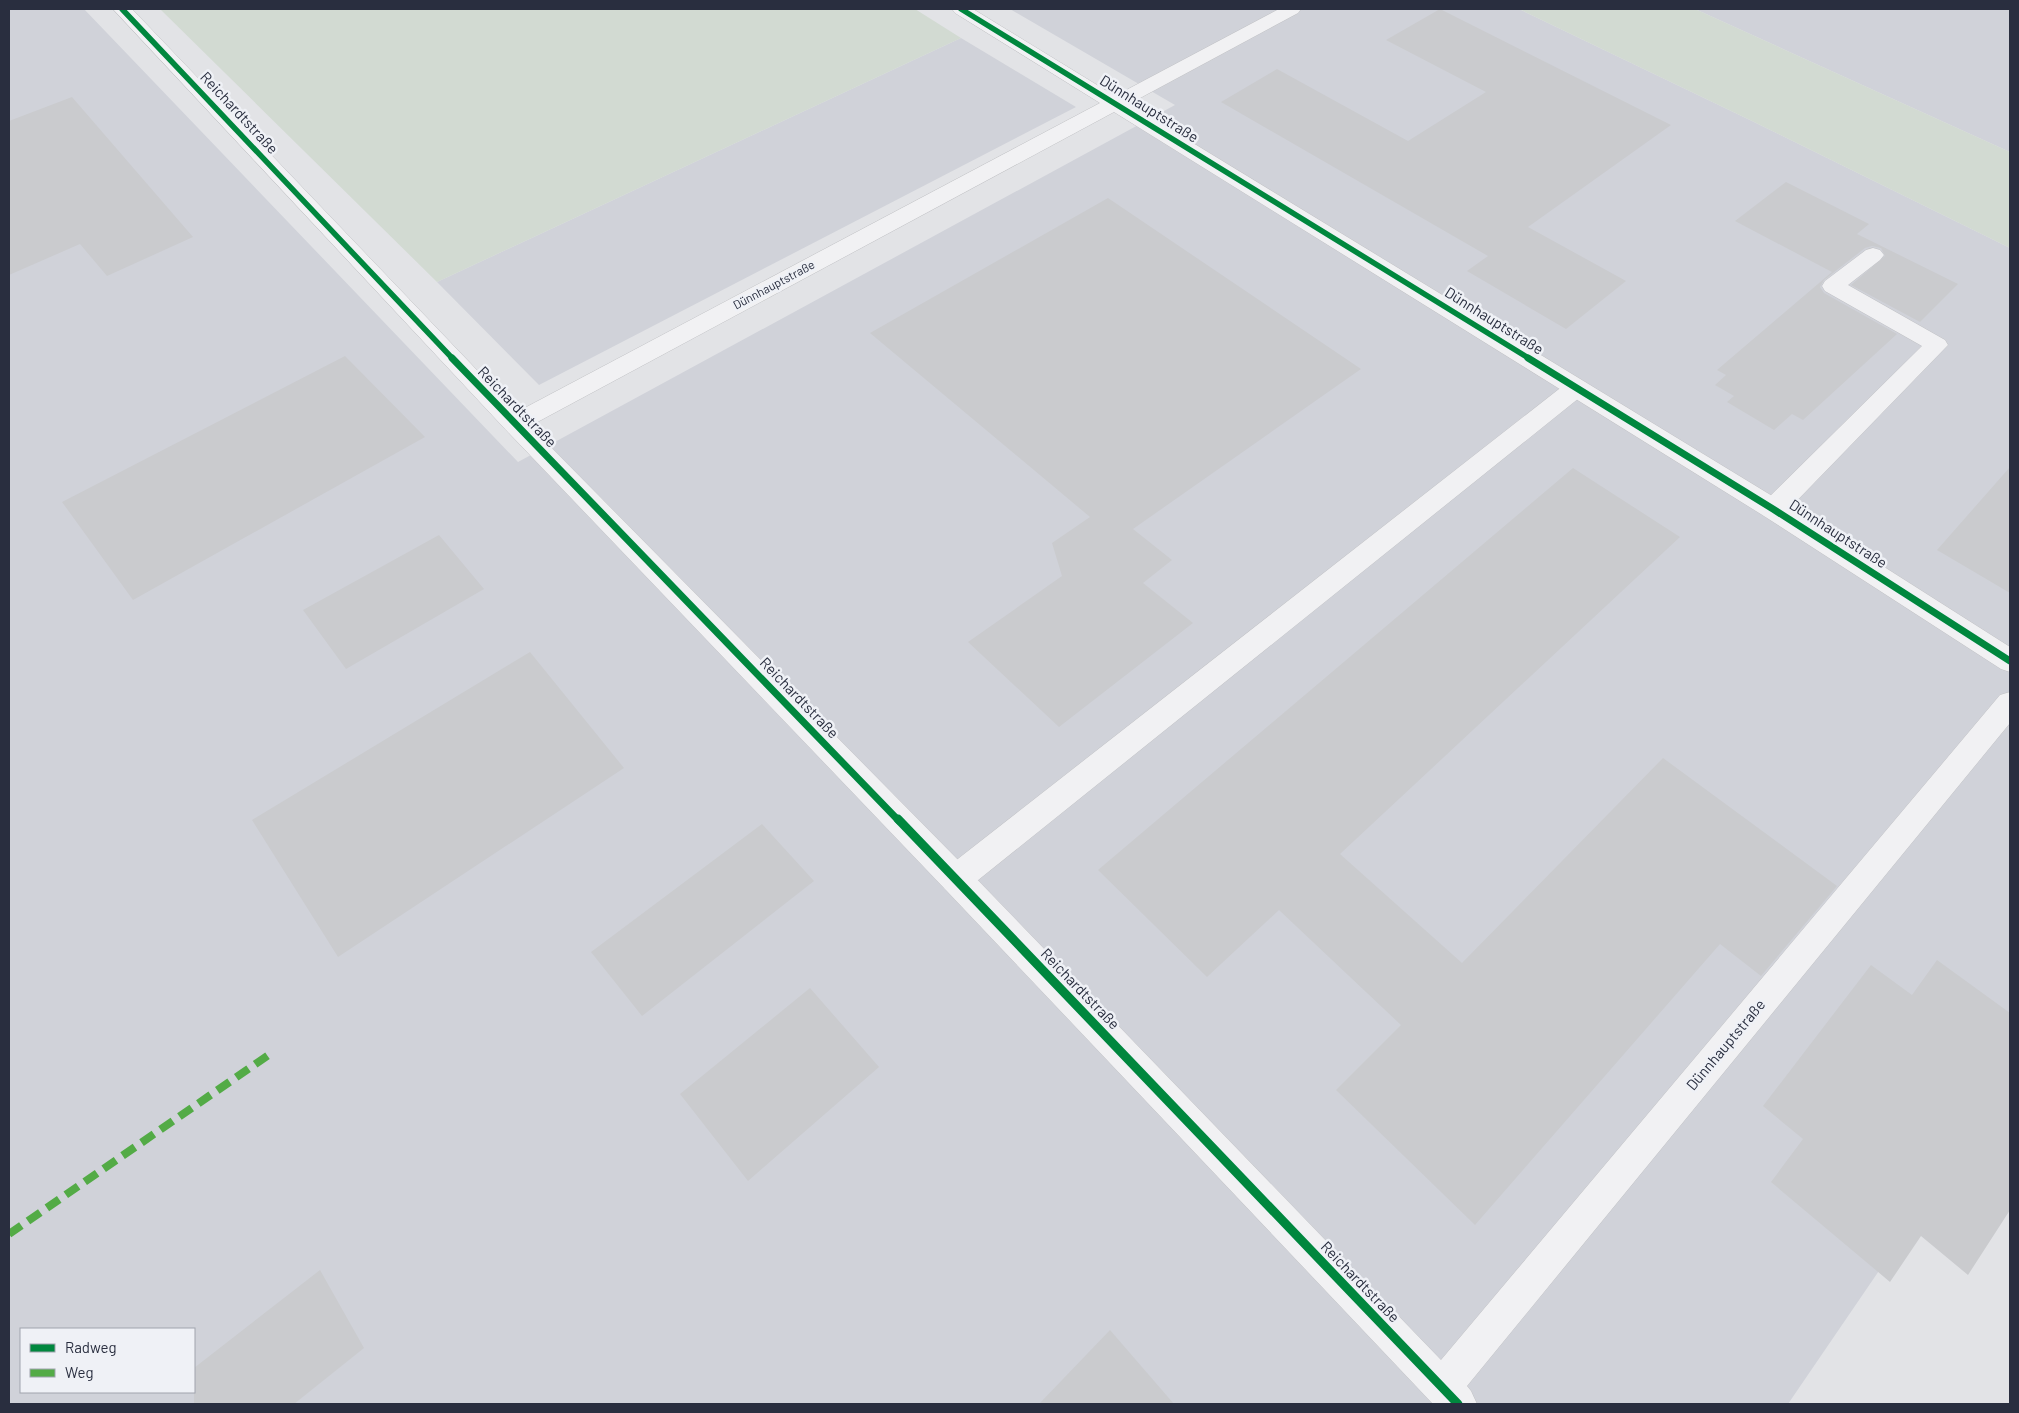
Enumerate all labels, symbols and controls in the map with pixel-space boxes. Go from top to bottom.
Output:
street label: Reichardtstraße [197,68,282,157]
street label: Dünnhauptstraße [1097,71,1202,146]
street label: Dünnhauptstraße [730,257,817,312]
street label: Dünnhauptstraße [1442,283,1547,358]
street label: Reichardtstraße [475,362,561,451]
street label: Dünnhauptstraße [1786,495,1891,571]
street label: Reichardtstraße [757,653,843,742]
street label: Reichardtstraße [1038,944,1124,1033]
street label: Dünnhauptstraße [1682,995,1768,1093]
street label: Reichardtstraße [1318,1237,1404,1326]
legend [20,1328,195,1393]
text: Radweg [65,1338,117,1356]
text: Weg [65,1363,93,1381]

